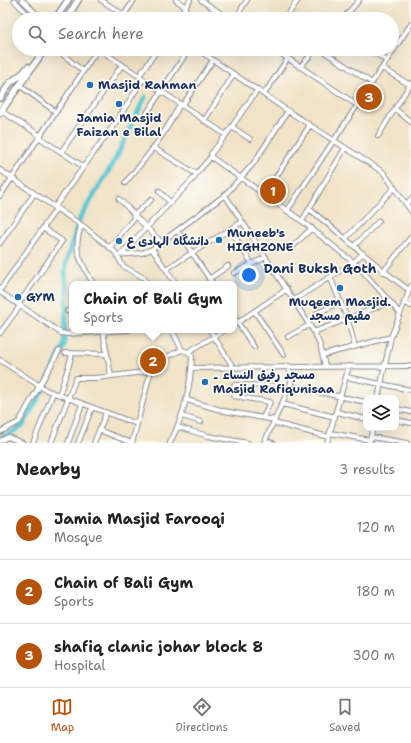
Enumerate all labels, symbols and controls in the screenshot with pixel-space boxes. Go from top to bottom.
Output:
search box [12,12,399,56]
icon: search [26,23,48,45]
text: Search here [58,24,144,44]
place label: Masjid Rahman [98,77,196,93]
marker: Masjid Rahman [85,80,95,90]
pin: 3 [356,82,382,112]
marker: Jamia Masjid Faizan e Bilal [114,99,124,109]
place label: Jamia Masjid Faizan e Bilal [77,110,161,140]
pin: 1 [260,176,286,206]
place label: Muneeb's HIGHZONE [227,225,293,255]
place label: دانشگاہ الہادی ع [127,233,210,249]
marker: Muneeb's HIGHZONE [214,235,224,245]
marker: دانشگاہ الہادی ع [114,236,124,246]
district label: Dani Buksh Goth [263,260,377,277]
your location [239,265,259,285]
popup [69,281,237,333]
marker: Muqeem Masjid. مقیم مسجد [335,283,345,293]
place label: GYM [26,289,56,305]
text: Chain of Bali Gym [83,289,223,309]
marker: GYM [13,292,23,302]
place label: Muqeem Masjid. مقیم مسجد [289,294,392,325]
text: Sports [83,309,123,326]
pin: 2 [140,346,166,376]
place label: مسجد رفیق النساء ۔ Masjid Rafiqunisaa [213,367,335,397]
marker: مسجد رفیق النساء ۔ Masjid Rafiqunisaa [200,377,210,387]
map controls [363,395,399,431]
button: layers [363,395,399,431]
text: Nearby [16,458,81,480]
text: 3 results [339,461,395,478]
text: Jamia Masjid Farooqi [54,509,225,529]
text: 1 [26,519,32,536]
text: 120 m [357,519,395,536]
text: Mosque [54,529,103,546]
text: Chain of Bali Gym [54,573,193,593]
text: 2 [24,583,34,600]
text: 180 m [356,583,395,600]
text: Sports [54,593,94,610]
text: shafiq clanic johar block 8 [54,637,263,657]
text: 3 [24,647,34,664]
text: 300 m [352,647,395,664]
text: Hospital [54,657,105,674]
tab: Map [51,696,74,735]
tab: Directions [175,696,228,735]
tab: Saved [329,696,360,735]

